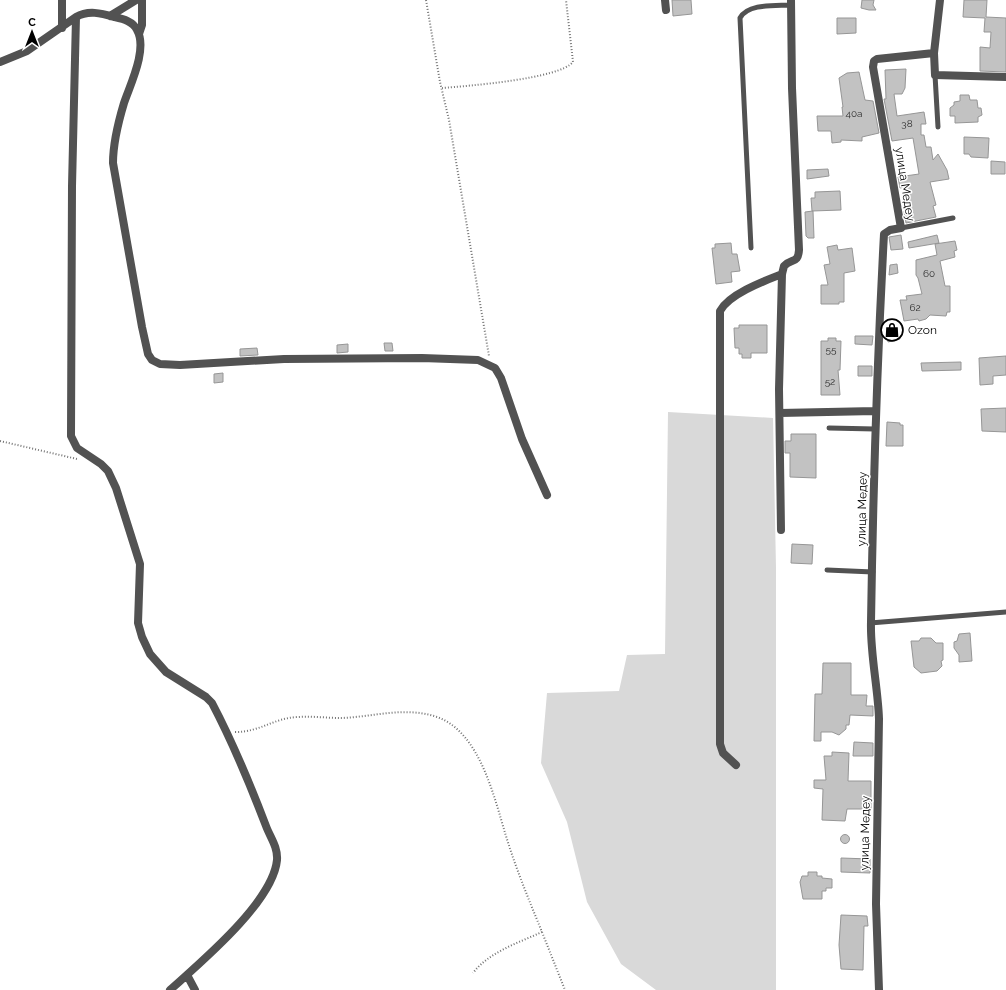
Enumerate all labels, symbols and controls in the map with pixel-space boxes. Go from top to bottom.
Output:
north arrow [12,12,52,52]
text: С [28,16,36,29]
house number: 40а [845,108,863,119]
house number: 38 [901,118,913,129]
street label: улица Медеу [892,146,918,223]
house number: 60 [923,268,935,279]
house number: 62 [909,302,921,313]
shop icon: Ozon [879,317,905,343]
place label: Ozon [908,323,937,337]
house number: 55 [826,344,837,355]
house number: 52 [825,376,835,387]
street label: улица Медеу [854,471,870,547]
street label: улица Медеу [857,795,873,871]

